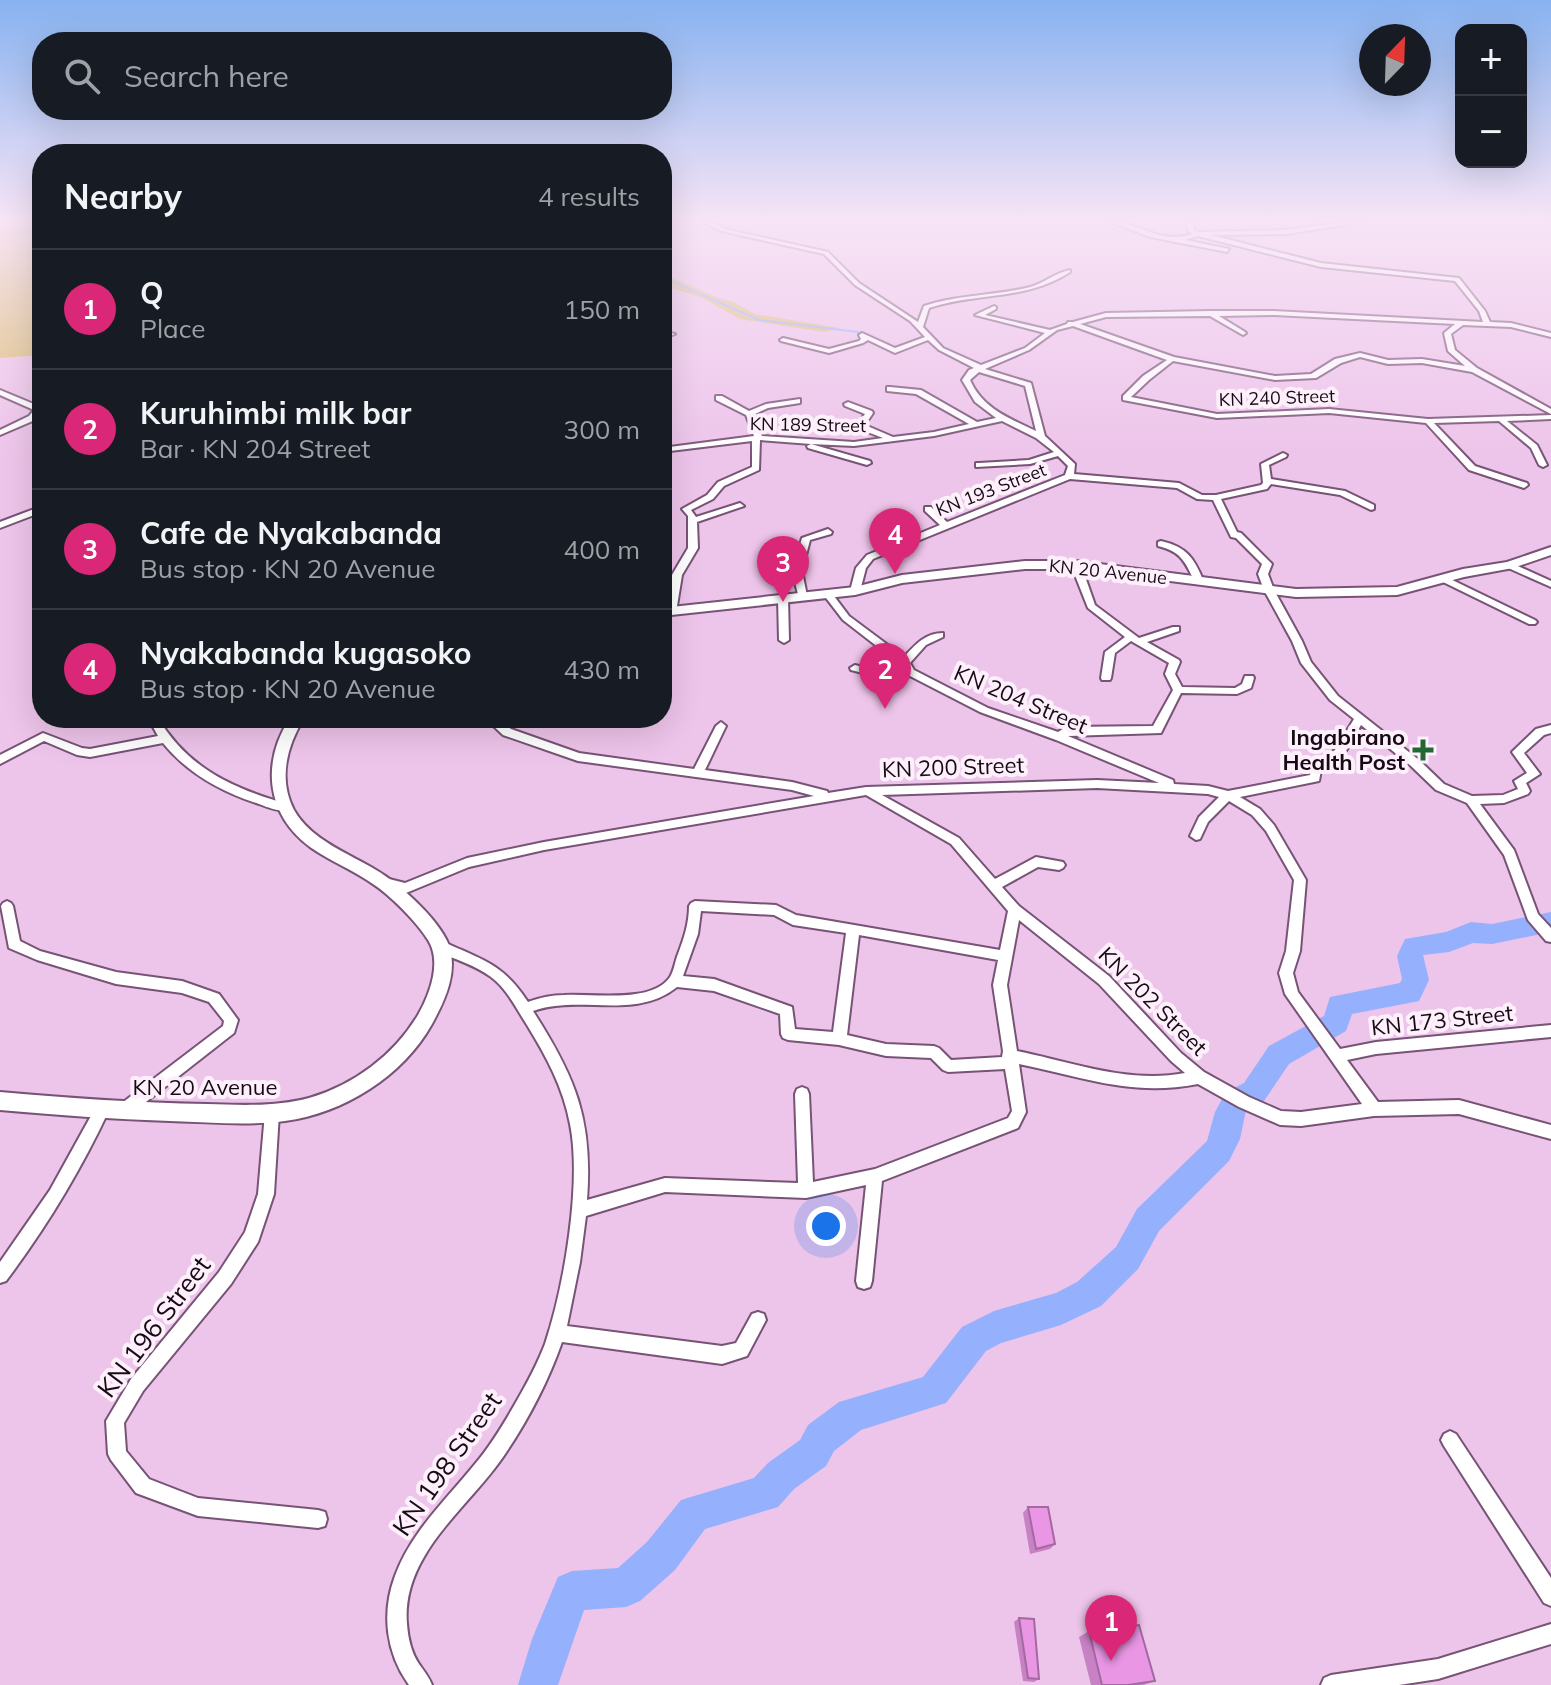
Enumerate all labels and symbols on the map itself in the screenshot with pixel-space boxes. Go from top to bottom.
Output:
north arrow [1359,24,1431,96]
street label: KN 240 Street [1218,384,1336,411]
street label: KN 189 Street [750,412,866,437]
street label: KN 193 Street [932,458,1049,521]
pin: 4 [869,508,921,574]
pin: 3 [757,536,809,602]
street label: KN 20 Avenue [1048,554,1168,589]
pin: 2 [859,643,911,709]
street label: KN 204 Street [950,658,1092,740]
place label: Ingabirano Health Post [1283,723,1405,776]
marker: Ingabirano Health Post [1412,739,1434,761]
street label: KN 200 Street [881,751,1025,783]
street label: KN 202 Street [1093,941,1213,1061]
street label: KN 173 Street [1370,999,1515,1041]
street label: KN 20 Avenue [133,1073,277,1101]
your location [806,1206,846,1246]
street label: KN 196 Street [90,1250,217,1404]
street label: KN 198 Street [385,1385,508,1542]
pin: 1 [1085,1595,1137,1661]

